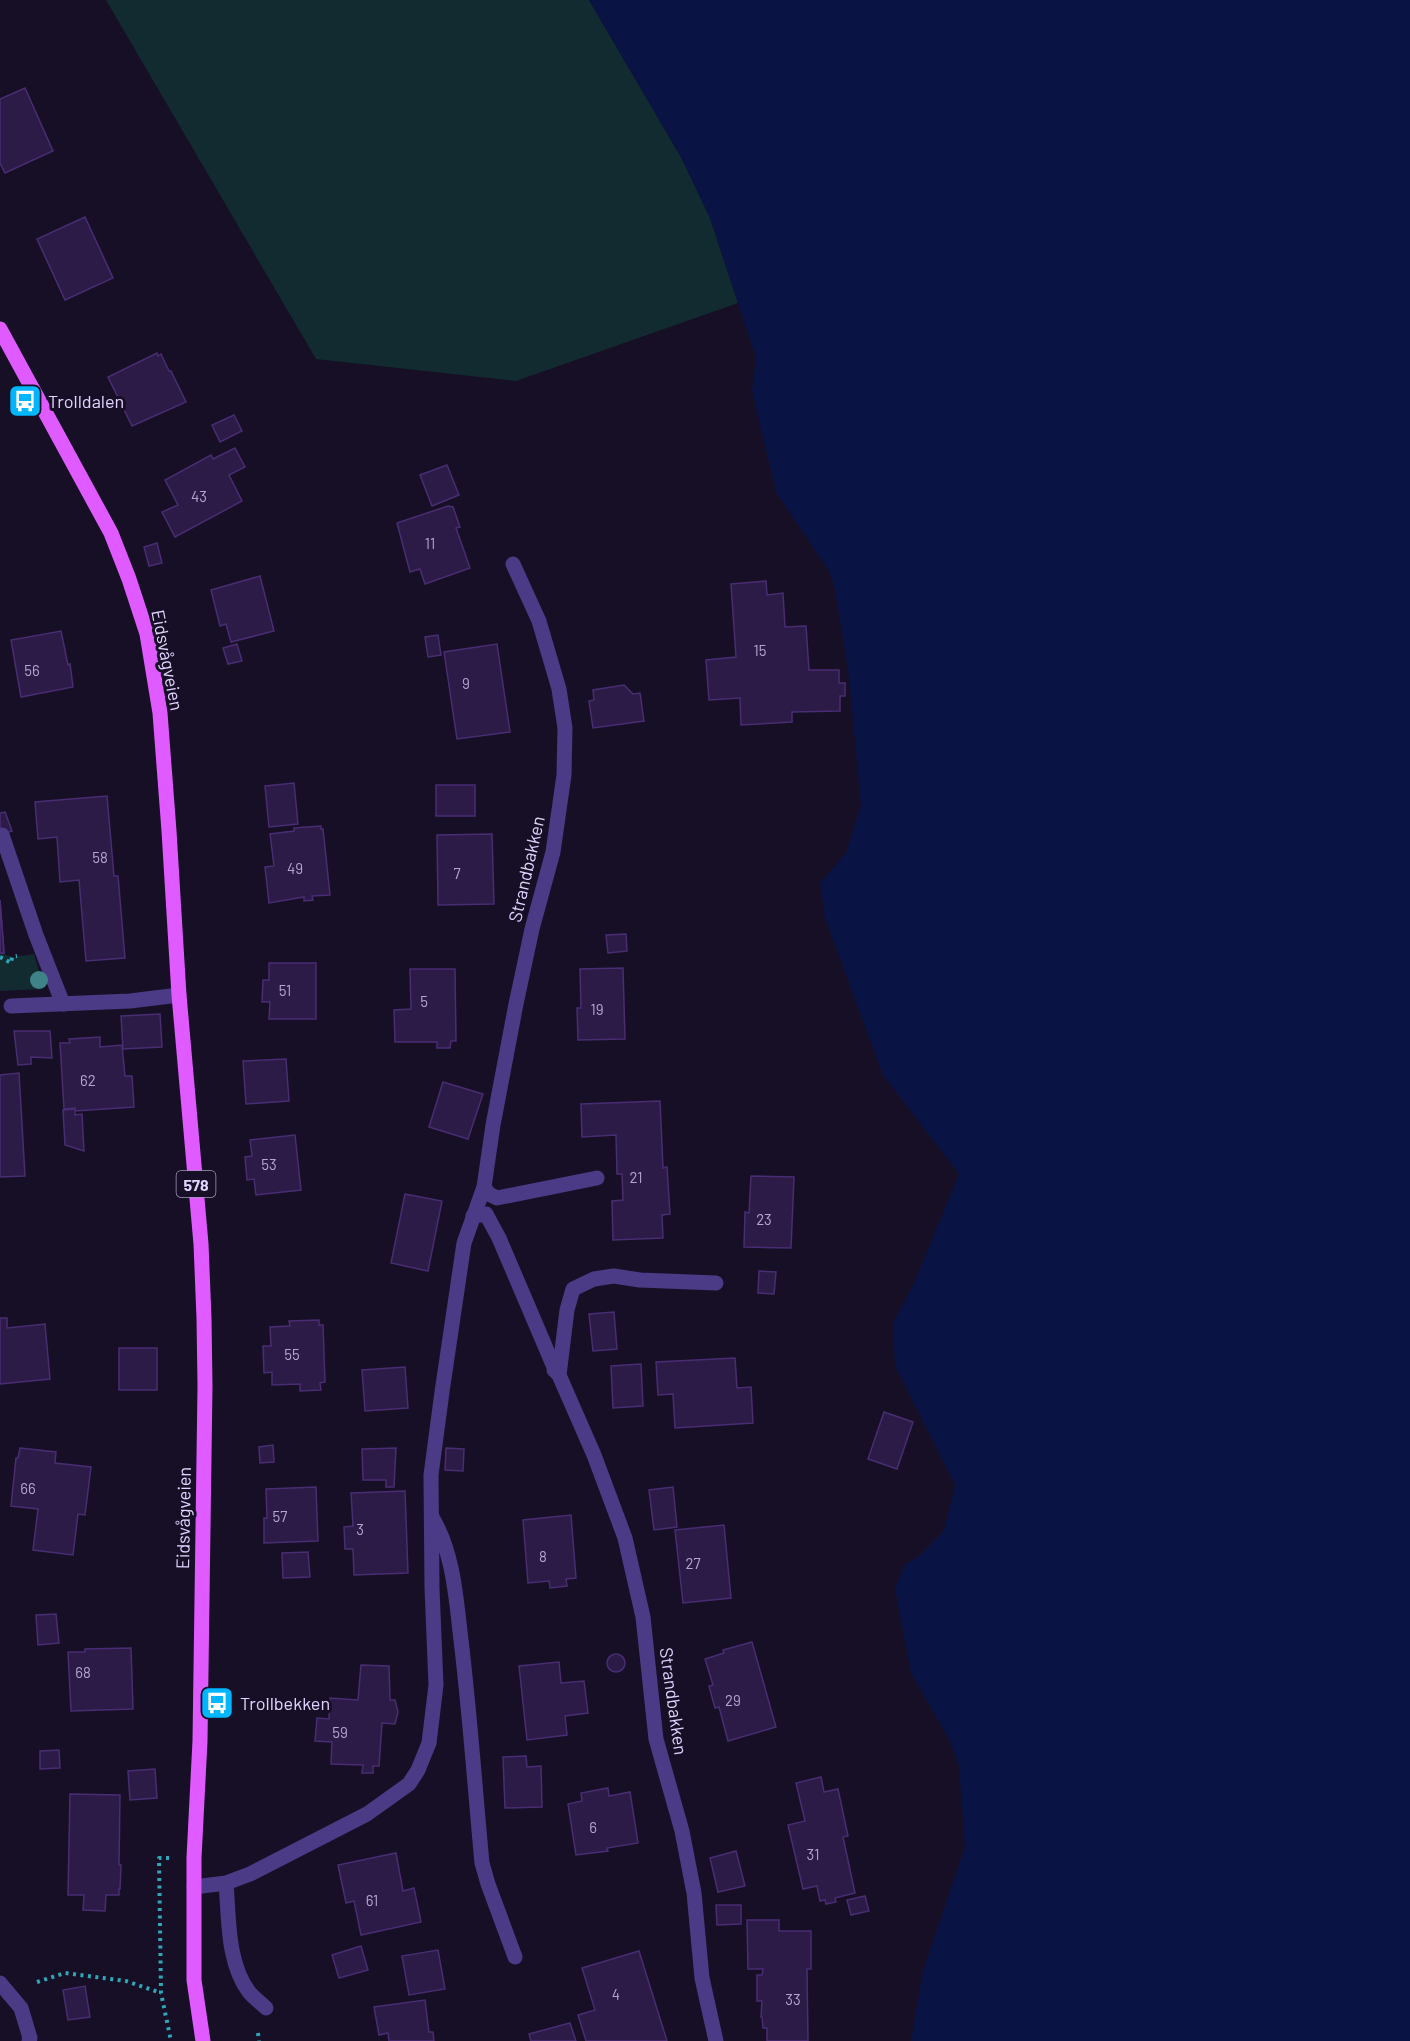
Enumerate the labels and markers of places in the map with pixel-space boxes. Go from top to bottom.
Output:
bus stop icon: Trolldalen [7,383,43,419]
place label: Trolldalen [48,390,124,412]
bus stop icon: Trollbekken [199,1685,235,1721]
place label: Trollbekken [240,1692,330,1714]

